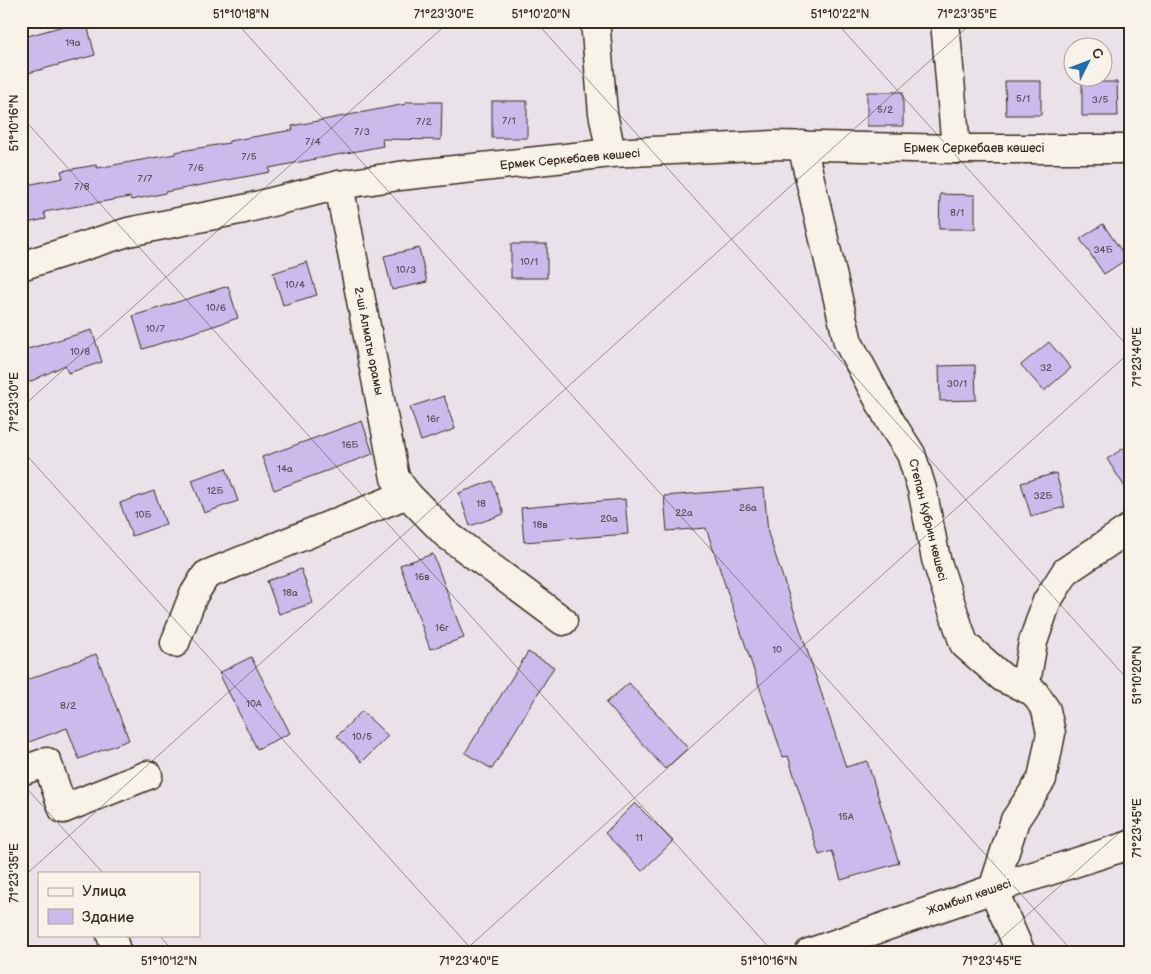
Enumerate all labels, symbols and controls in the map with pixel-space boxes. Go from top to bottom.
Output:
text: 51°10'18"N [213,7,269,22]
text: 71°23'30"E [414,7,474,22]
text: 51°10'20"N [511,7,571,22]
text: 51°10'22"N [810,7,870,22]
text: 71°23'35"E [937,7,997,22]
house number: 19а [65,37,81,49]
north arrow [1064,38,1114,88]
text: С [1088,44,1107,63]
house number: 5/1 [1016,93,1030,105]
house number: 3/5 [1092,94,1108,106]
text: 51°10'16"N [7,95,22,151]
house number: 5/2 [877,104,893,116]
house number: 7/1 [502,115,516,127]
house number: 7/2 [416,116,432,128]
house number: 7/3 [354,126,370,138]
house number: 7/4 [305,136,321,148]
street label: Ермек Серкебаев көшесі [904,141,1045,156]
street label: Ермек Серкебаев көшесі [499,146,641,173]
house number: 7/5 [241,151,257,163]
house number: 7/6 [188,162,204,174]
house number: 7/7 [138,173,152,185]
house number: 7/8 [74,181,90,193]
house number: 8/1 [950,207,964,219]
house number: 34Б [1093,244,1113,256]
house number: 10/1 [520,256,538,268]
house number: 10/3 [396,264,416,276]
house number: 10/4 [285,279,305,291]
street label: 2-ші Алматы орамы [351,286,386,397]
house number: 10/6 [206,302,226,314]
house number: 10/7 [145,323,165,335]
text: 71°23'40"E [1130,327,1145,387]
house number: 10/8 [70,346,90,358]
house number: 32 [1040,362,1052,374]
text: 71°23'30"E [7,372,22,432]
house number: 30/1 [947,378,967,390]
house number: 16г [426,413,440,425]
house number: 16Б [342,439,359,451]
street label: Степан Кубрин көшесі [905,457,950,583]
house number: 14а [277,463,293,475]
house number: 12Б [207,485,223,497]
house number: 32Б [1034,490,1053,502]
house number: 18 [476,498,486,510]
house number: 26а [739,502,757,514]
house number: 22а [675,507,693,519]
house number: 10Б [135,509,151,521]
house number: 20а [600,513,618,525]
house number: 18в [533,519,548,531]
house number: 16в [414,571,430,583]
house number: 18а [282,587,298,599]
house number: 16г [435,622,449,634]
house number: 10 [772,644,782,656]
text: 51°10'20"N [1130,645,1145,705]
house number: 10А [246,698,263,710]
house number: 8/2 [60,700,76,712]
house number: 10/5 [352,731,372,743]
text: 71°23'45"E [1130,798,1145,858]
house number: 15А [838,811,855,823]
house number: 11 [635,832,643,844]
text: 71°23'35"E [7,843,22,903]
legend [38,872,200,936]
street label: Жамбыл көшесі [925,876,1013,919]
text: Улица [82,882,127,901]
text: Здание [82,908,134,927]
text: 51°10'12"N [141,954,197,969]
text: 71°23'40"E [439,954,499,969]
text: 51°10'16"N [741,954,797,969]
text: 71°23'45"E [962,954,1022,969]

